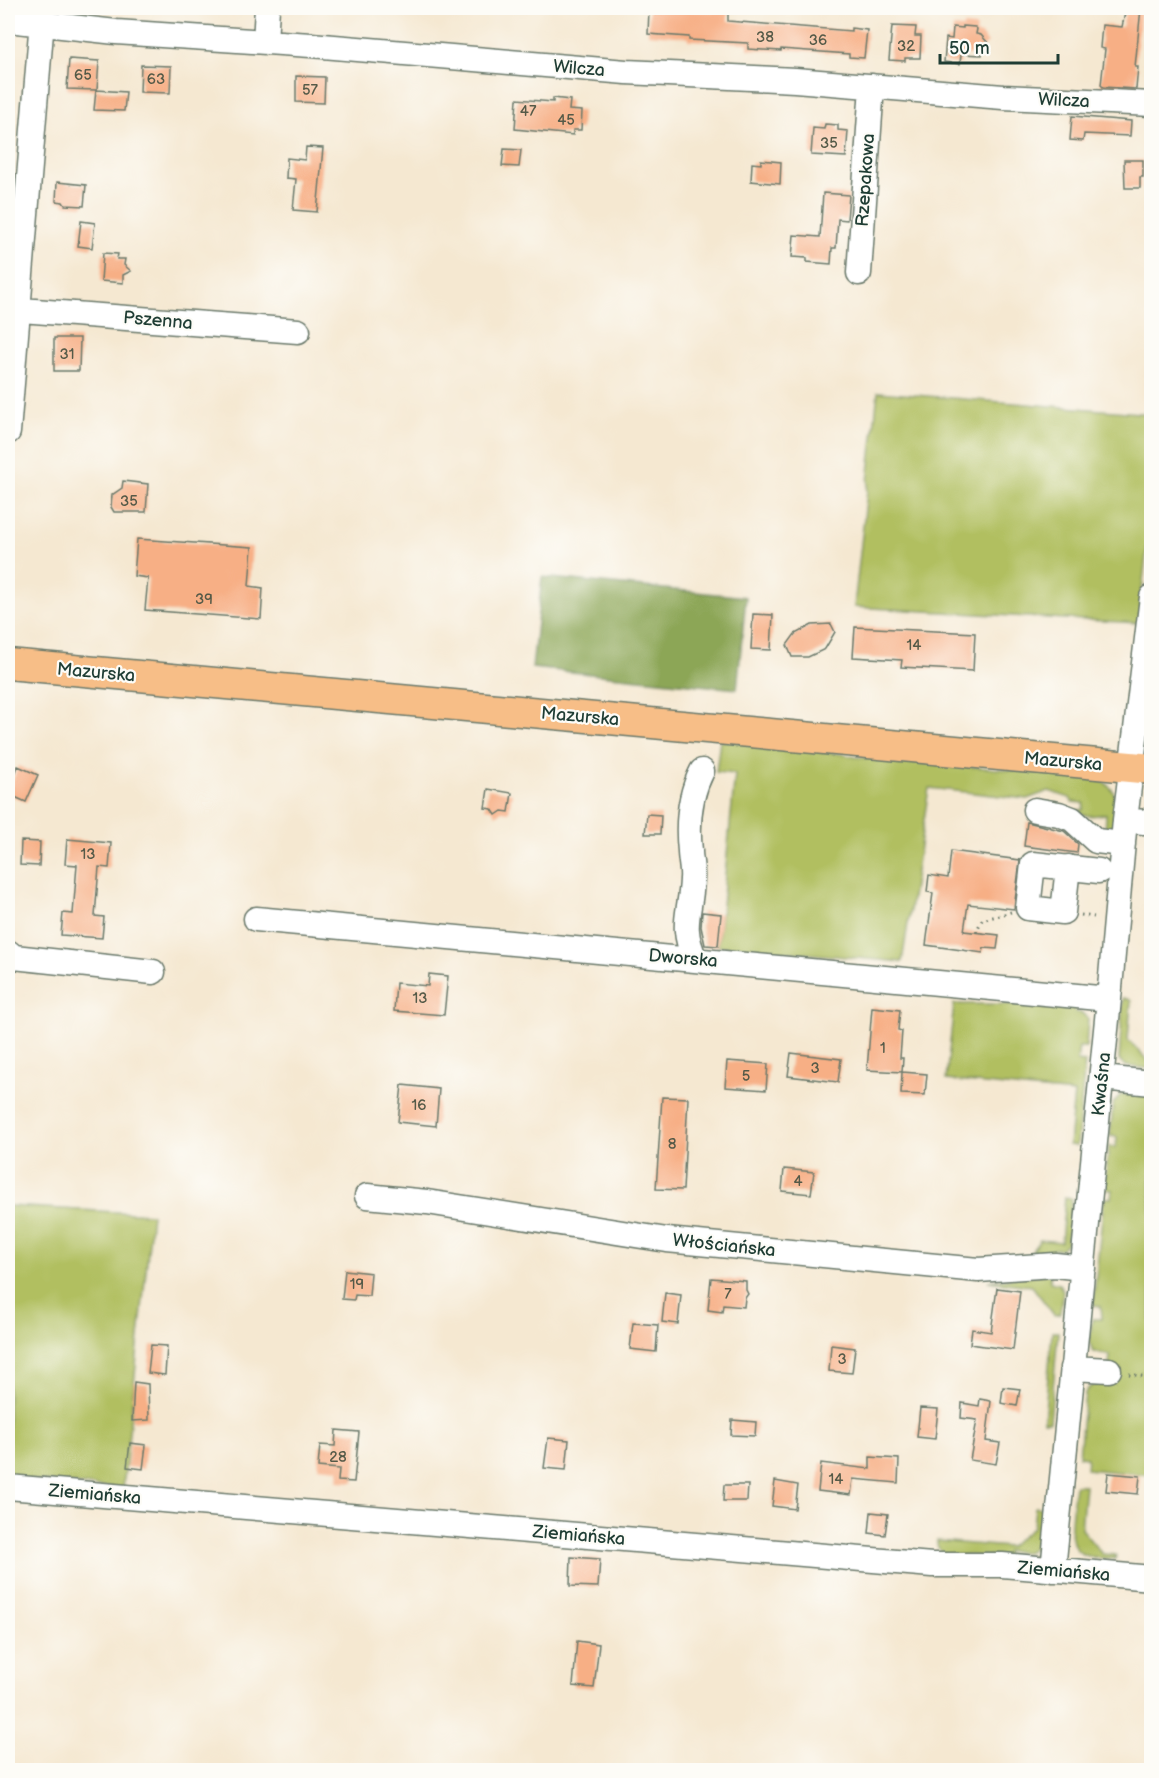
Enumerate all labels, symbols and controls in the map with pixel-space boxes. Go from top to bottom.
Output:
scale bar [940,27,1058,65]
house number: 38 [756,28,774,47]
house number: 36 [809,31,827,50]
house number: 32 [897,37,915,56]
text: 50 m [949,38,990,59]
street label: Wilcza [552,56,606,81]
house number: 65 [74,66,92,85]
house number: 63 [147,70,165,89]
house number: 57 [302,81,319,100]
street label: Wilcza [1038,89,1090,112]
house number: 47 [520,102,537,121]
house number: 45 [557,111,575,130]
street label: Rzepakowa [852,133,879,227]
house number: 35 [820,134,838,153]
street label: Pszenna [122,307,194,334]
house number: 31 [59,345,75,364]
house number: 35 [120,492,138,511]
house number: 39 [195,590,213,609]
house number: 14 [907,636,921,655]
street label: Mazurska [56,659,136,686]
street label: Mazurska [540,703,620,730]
street label: Mazurska [1023,748,1103,775]
house number: 13 [80,845,96,864]
street label: Dworska [647,945,718,972]
house number: 13 [412,989,428,1008]
house number: 1 [880,1039,886,1058]
street label: Kwaśna [1088,1051,1115,1117]
house number: 3 [810,1059,820,1078]
house number: 5 [742,1067,750,1086]
house number: 16 [412,1096,426,1115]
house number: 8 [668,1135,677,1154]
house number: 4 [793,1172,803,1191]
street label: Włościańska [671,1230,777,1261]
house number: 19 [350,1275,364,1294]
house number: 7 [724,1285,732,1304]
house number: 3 [837,1350,847,1369]
house number: 28 [329,1448,347,1467]
house number: 14 [829,1470,843,1489]
street label: Ziemiańska [47,1480,142,1509]
street label: Ziemiańska [531,1521,626,1550]
street label: Ziemiańska [1016,1557,1111,1586]

